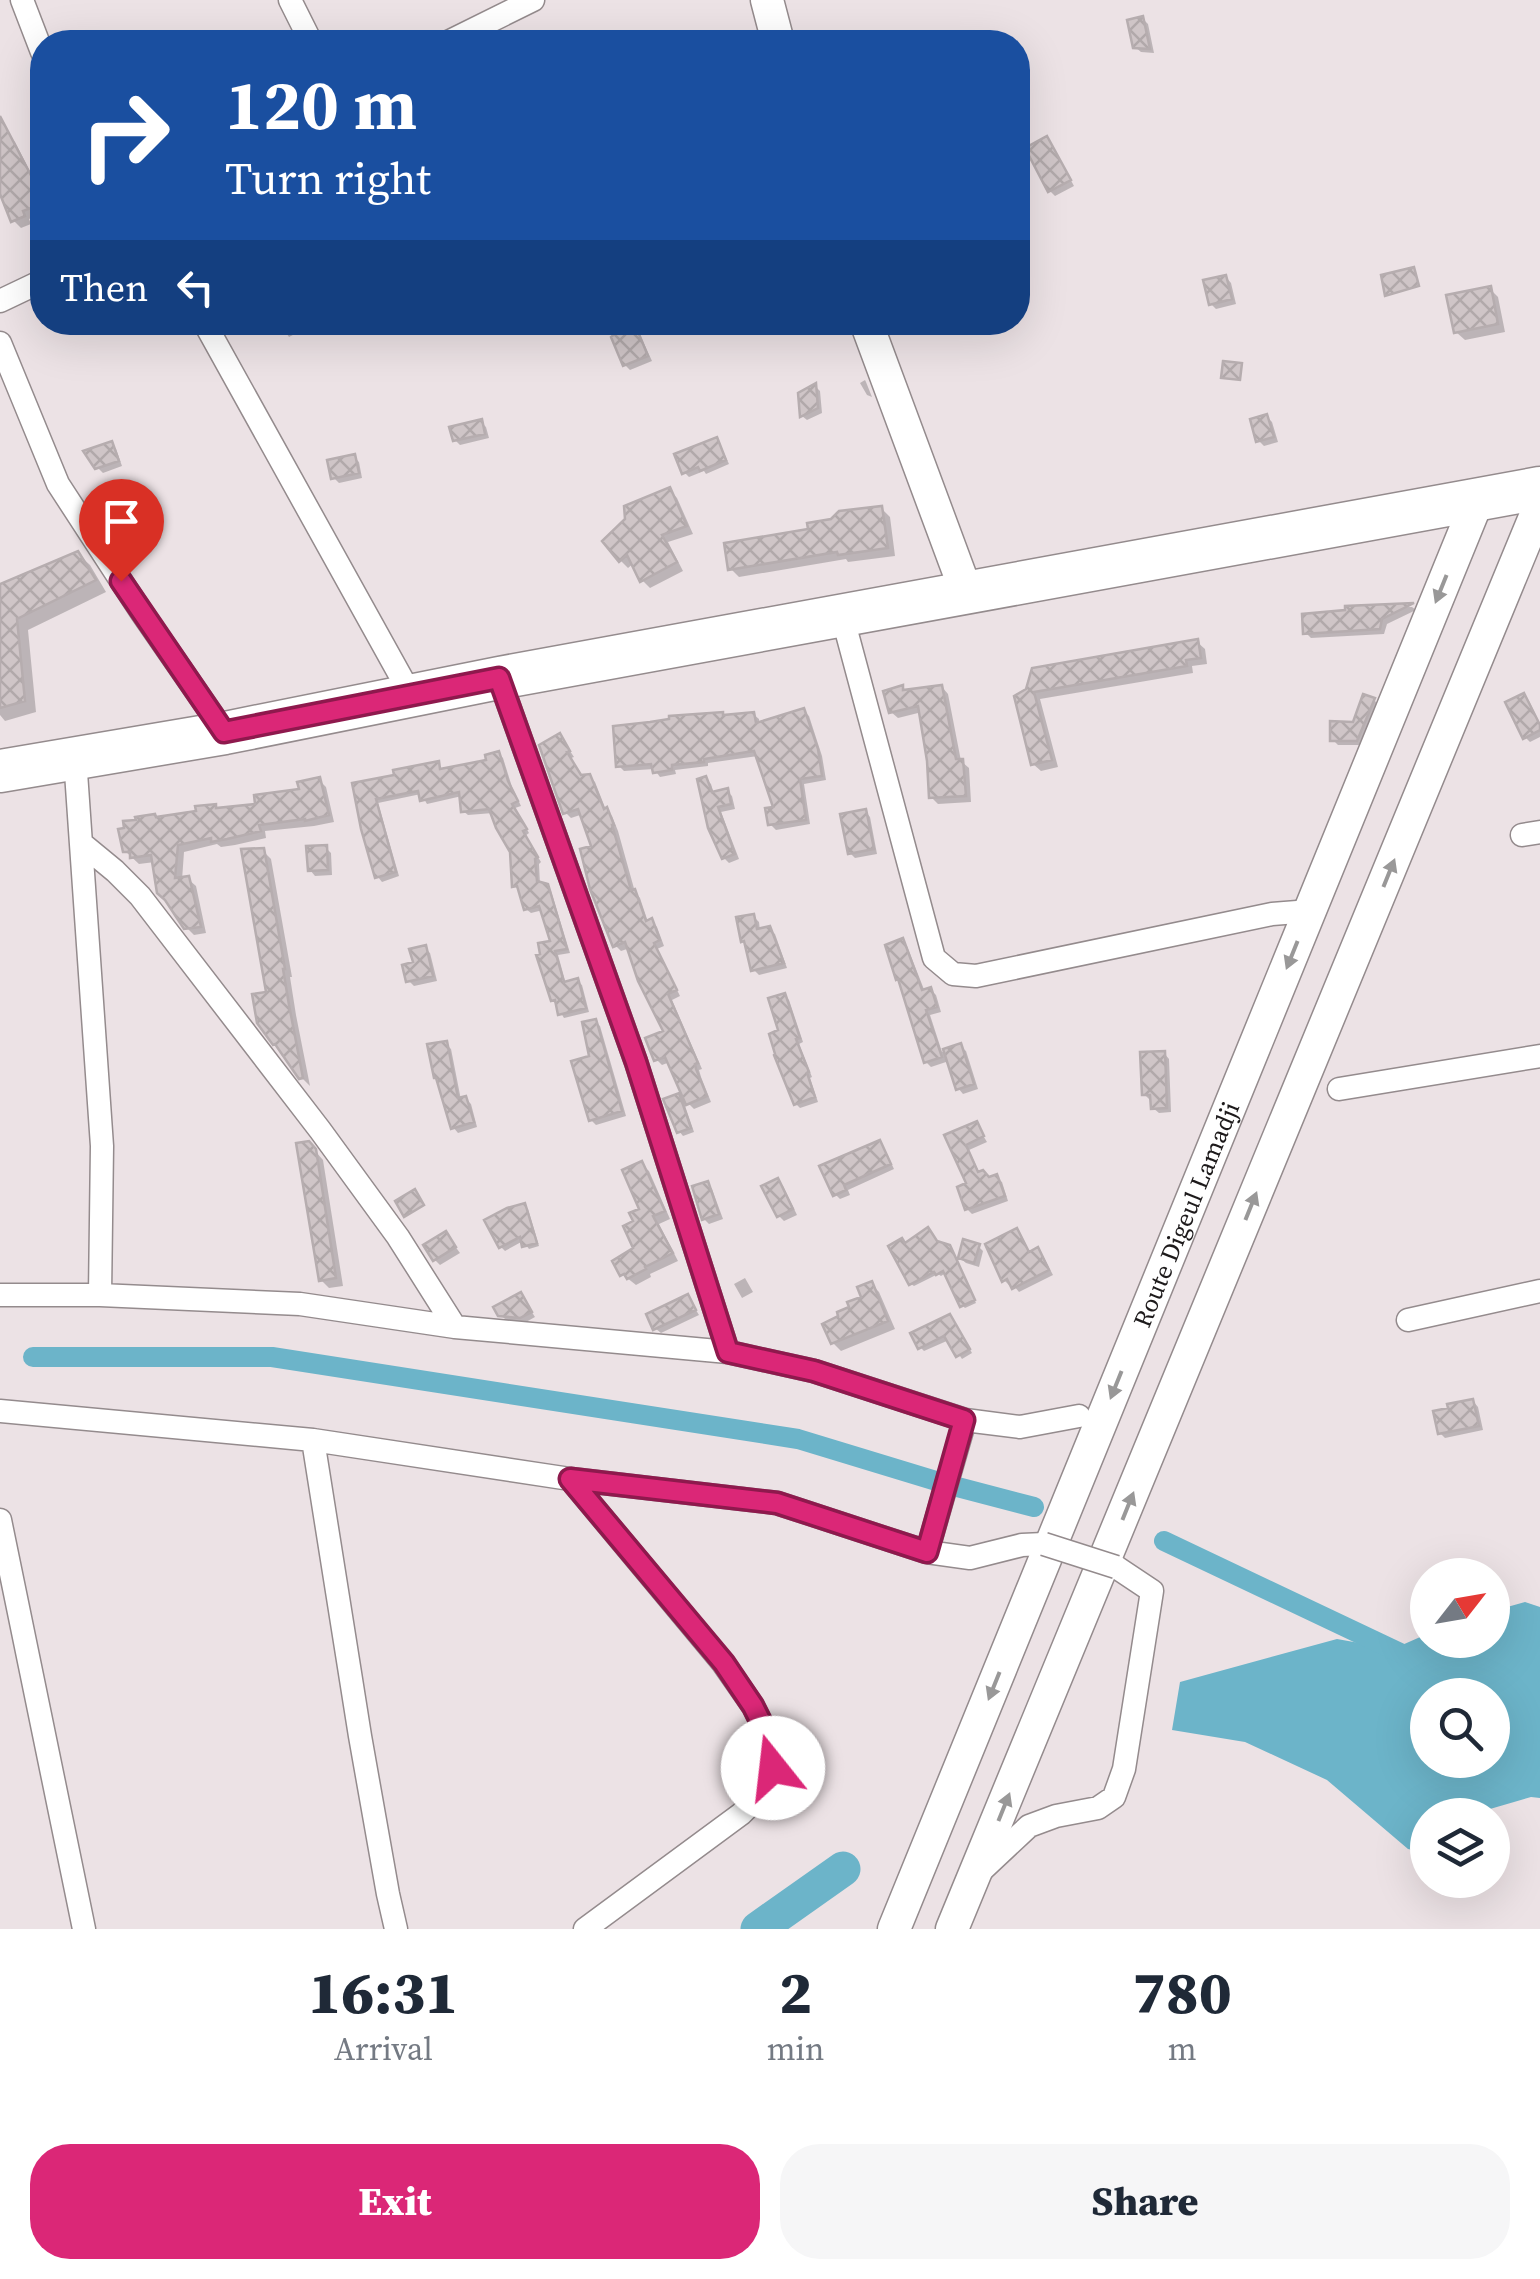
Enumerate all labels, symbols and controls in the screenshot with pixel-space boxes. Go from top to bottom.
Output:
text: 120 m [225,56,417,152]
icon: right [60,70,190,200]
text: Turn right [225,147,431,209]
icon: left [168,260,223,315]
text: Then [60,262,148,314]
pin [79,479,164,582]
icon: arrive [94,494,149,549]
one-way arrow [1433,574,1449,604]
one-way arrow [1381,858,1397,888]
one-way arrow [1284,940,1300,970]
street label: Route Digeul Lamadji [1125,1096,1247,1332]
one-way arrow [1244,1191,1260,1221]
one-way arrow [1108,1370,1124,1400]
one-way arrow [1120,1491,1136,1521]
north arrow [1410,1558,1510,1658]
map controls [1410,1558,1510,1898]
one-way arrow [985,1671,1001,1701]
button: search [1410,1678,1510,1778]
position arrow [721,1716,825,1820]
one-way arrow [996,1792,1012,1822]
button: layers [1410,1798,1510,1898]
text: 16:31 [308,1951,458,2033]
text: 2 [779,1951,812,2033]
text: 780 [1133,1951,1232,2033]
text: Arrival [334,2027,433,2071]
text: min [767,2027,824,2071]
text: m [1168,2027,1197,2071]
button: Exit [30,2144,760,2259]
button: Share [780,2144,1510,2259]

